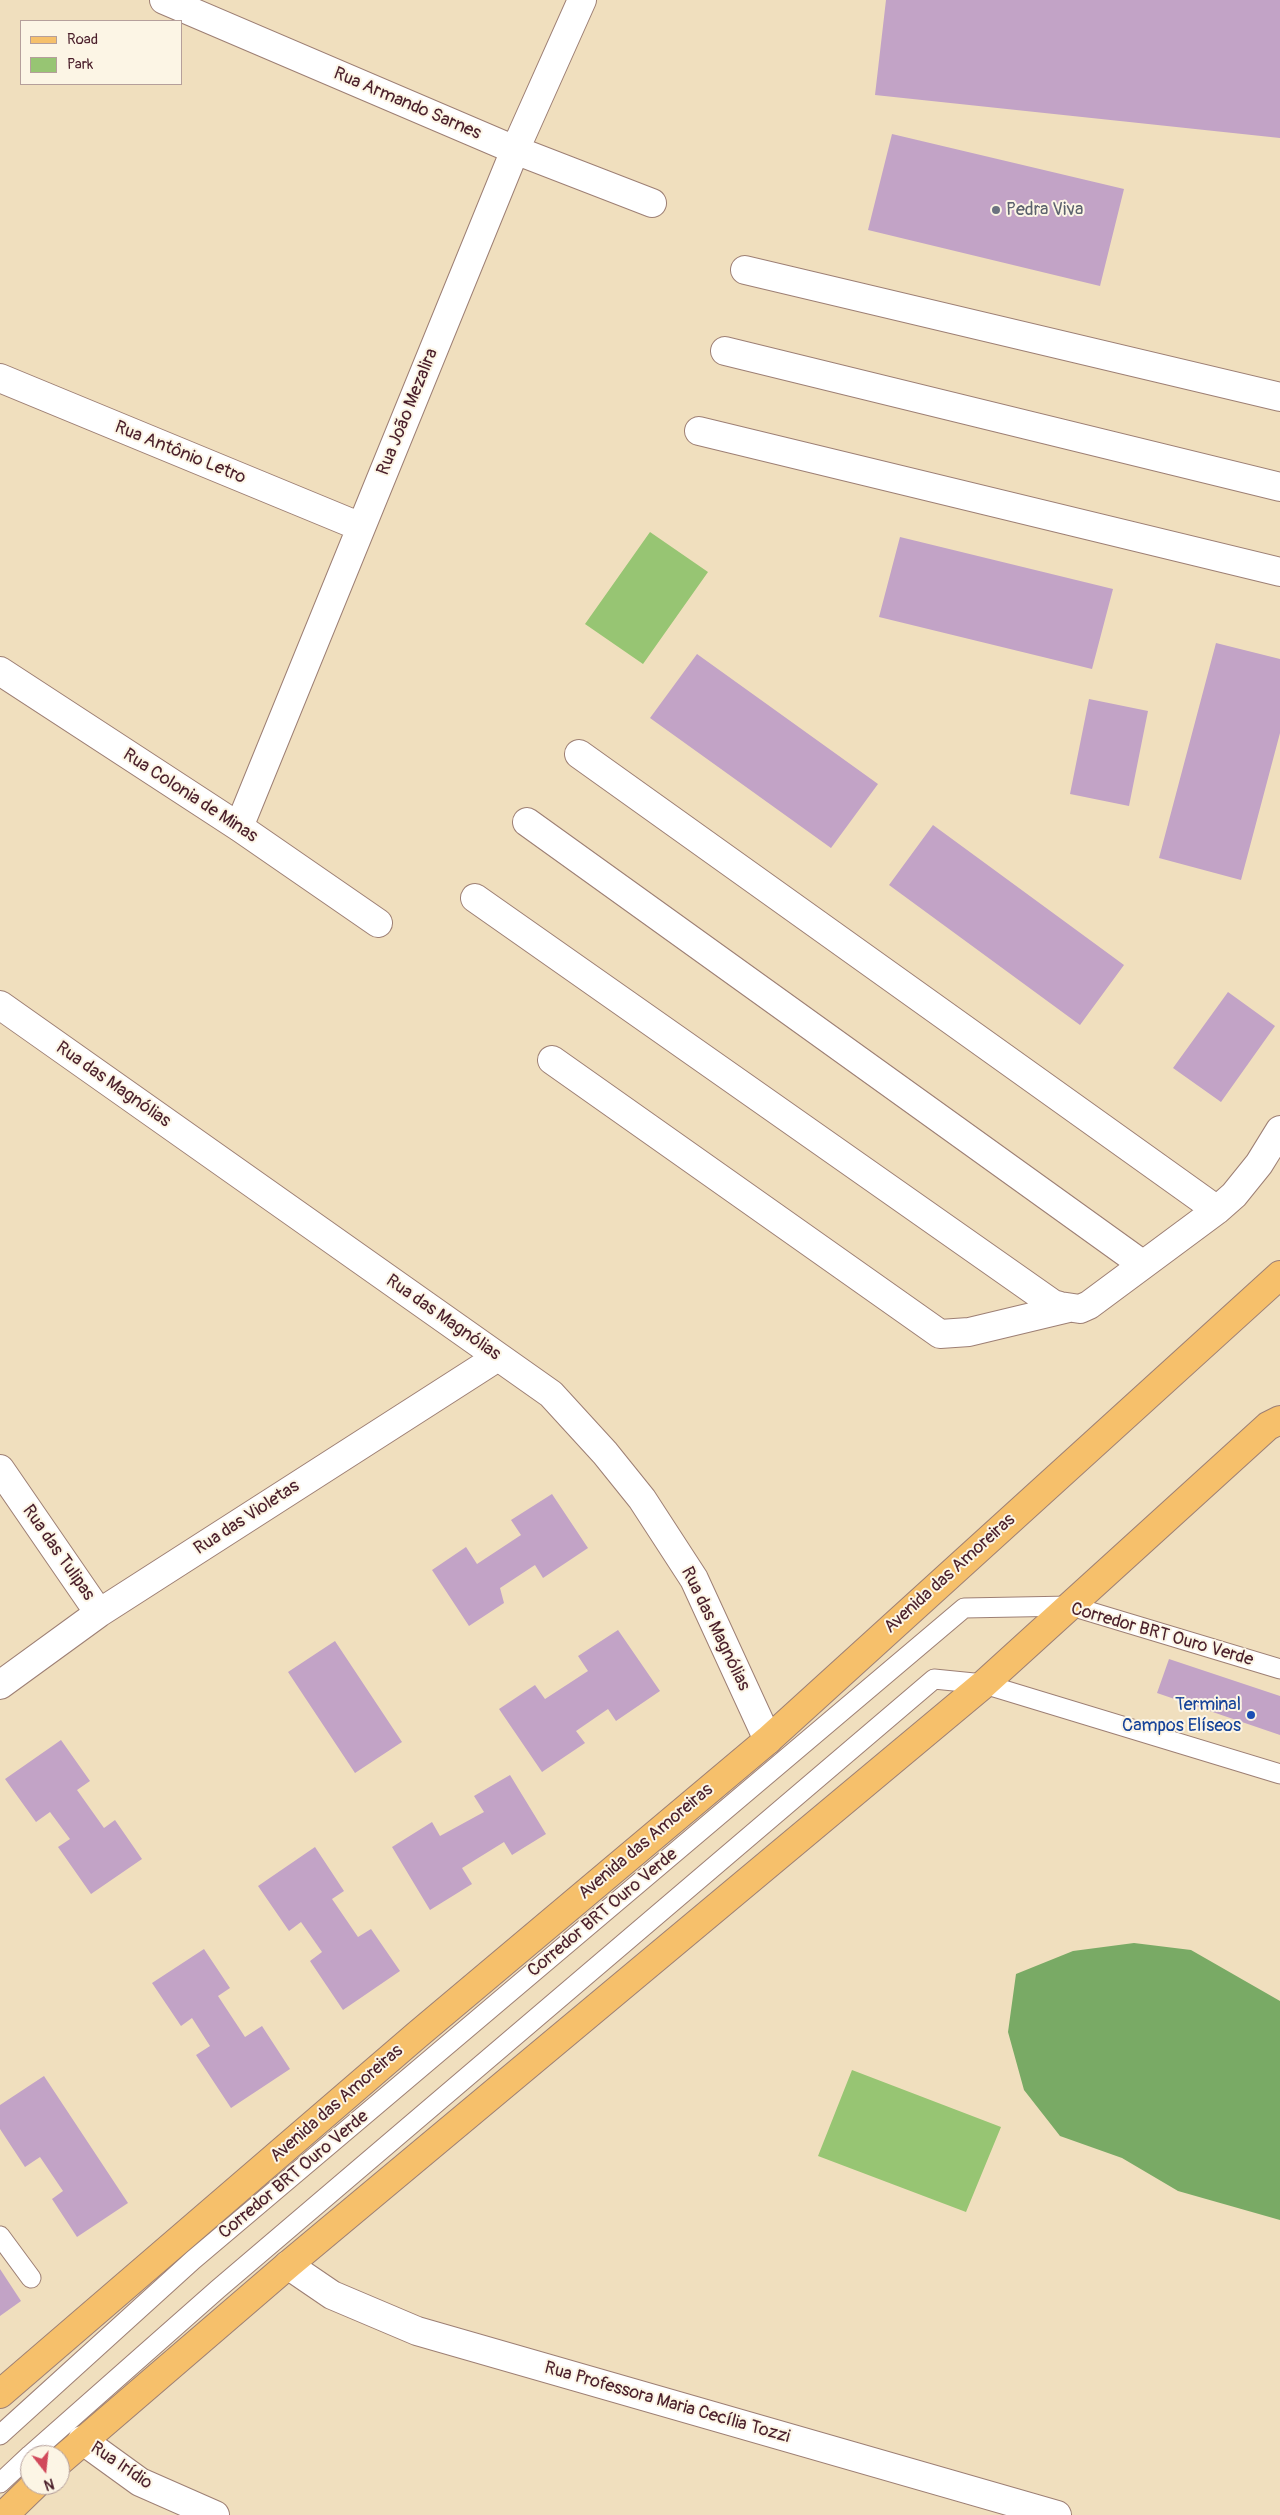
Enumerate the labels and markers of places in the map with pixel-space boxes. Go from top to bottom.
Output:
place label: Pedra Viva [1006,199,1083,221]
marker: Pedra Viva [990,204,1002,216]
place label: Terminal Campos Elíseos [1122,1694,1241,1736]
marker: Terminal Campos Elíseos [1245,1709,1257,1721]

